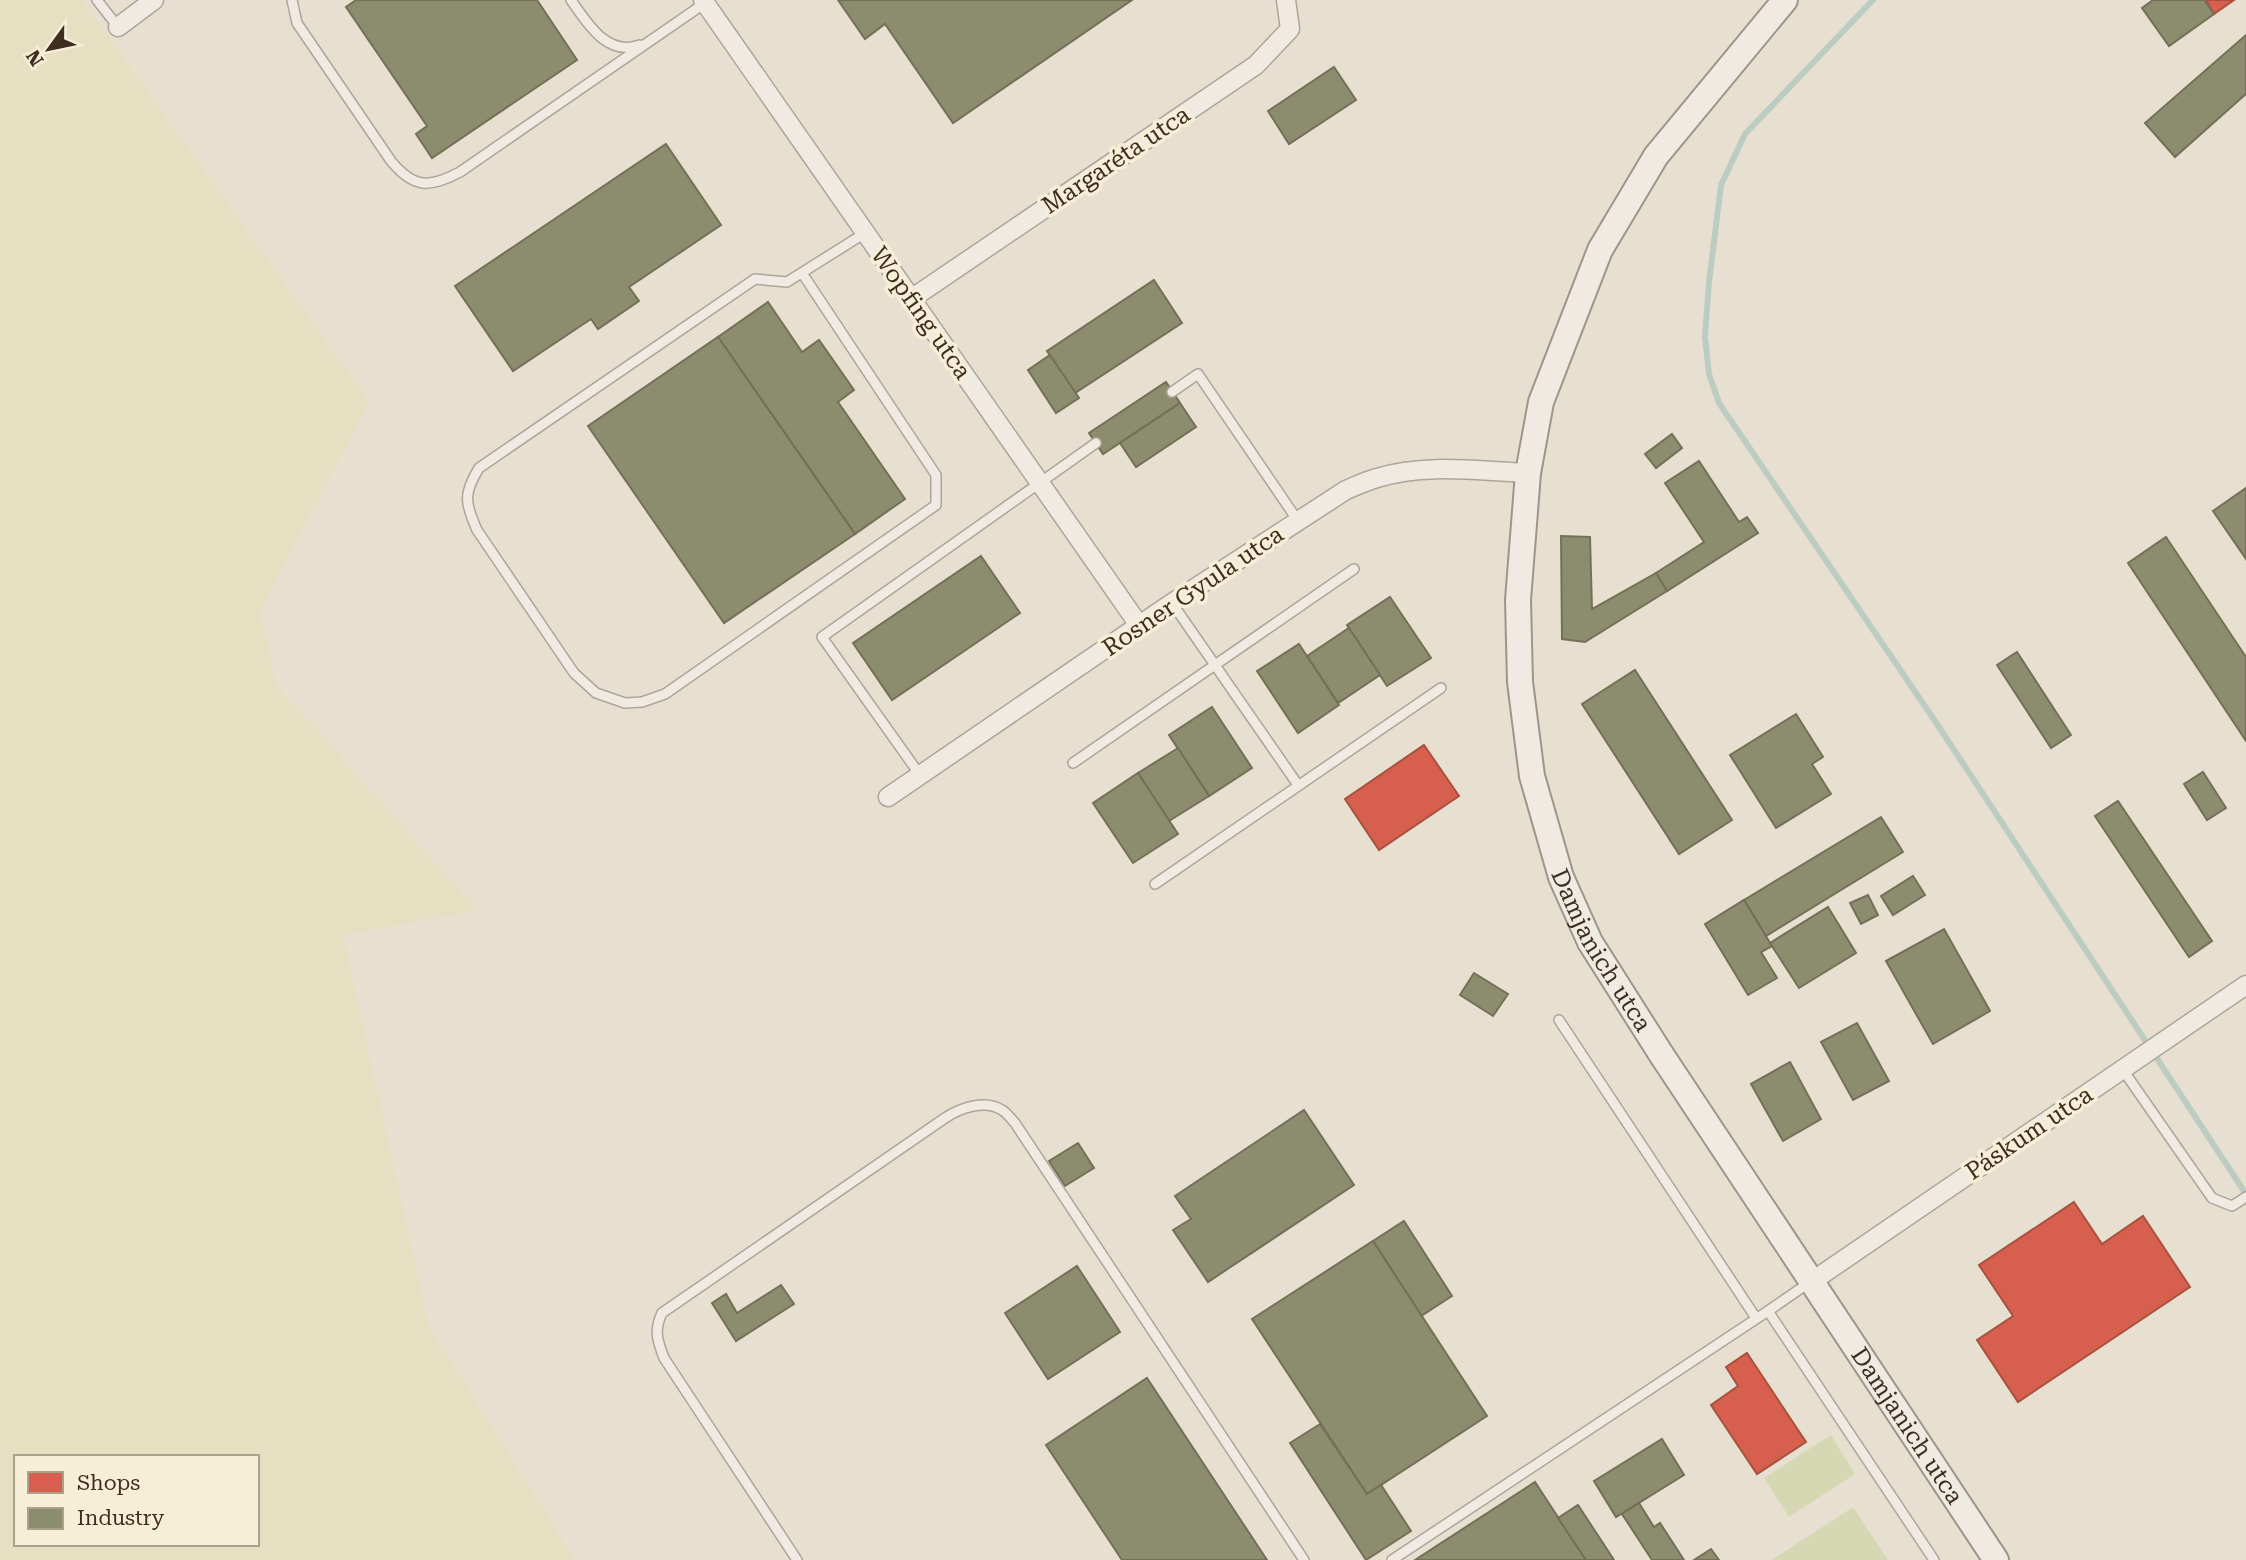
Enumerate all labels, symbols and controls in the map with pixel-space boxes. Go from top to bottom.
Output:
north arrow [14,14,84,84]
text: N [21,45,49,70]
street label: Margaréta utca [1037,100,1195,220]
street label: Wopfing utca [865,241,977,385]
street label: Rosner Gyula utca [1097,520,1289,662]
street label: Damjanich utca [1545,865,1657,1037]
street label: Páskum utca [1960,1080,2098,1186]
street label: Damjanich utca [1845,1342,1969,1509]
legend [14,1455,259,1546]
text: Shops [77,1471,140,1495]
text: Industry [77,1506,165,1530]

